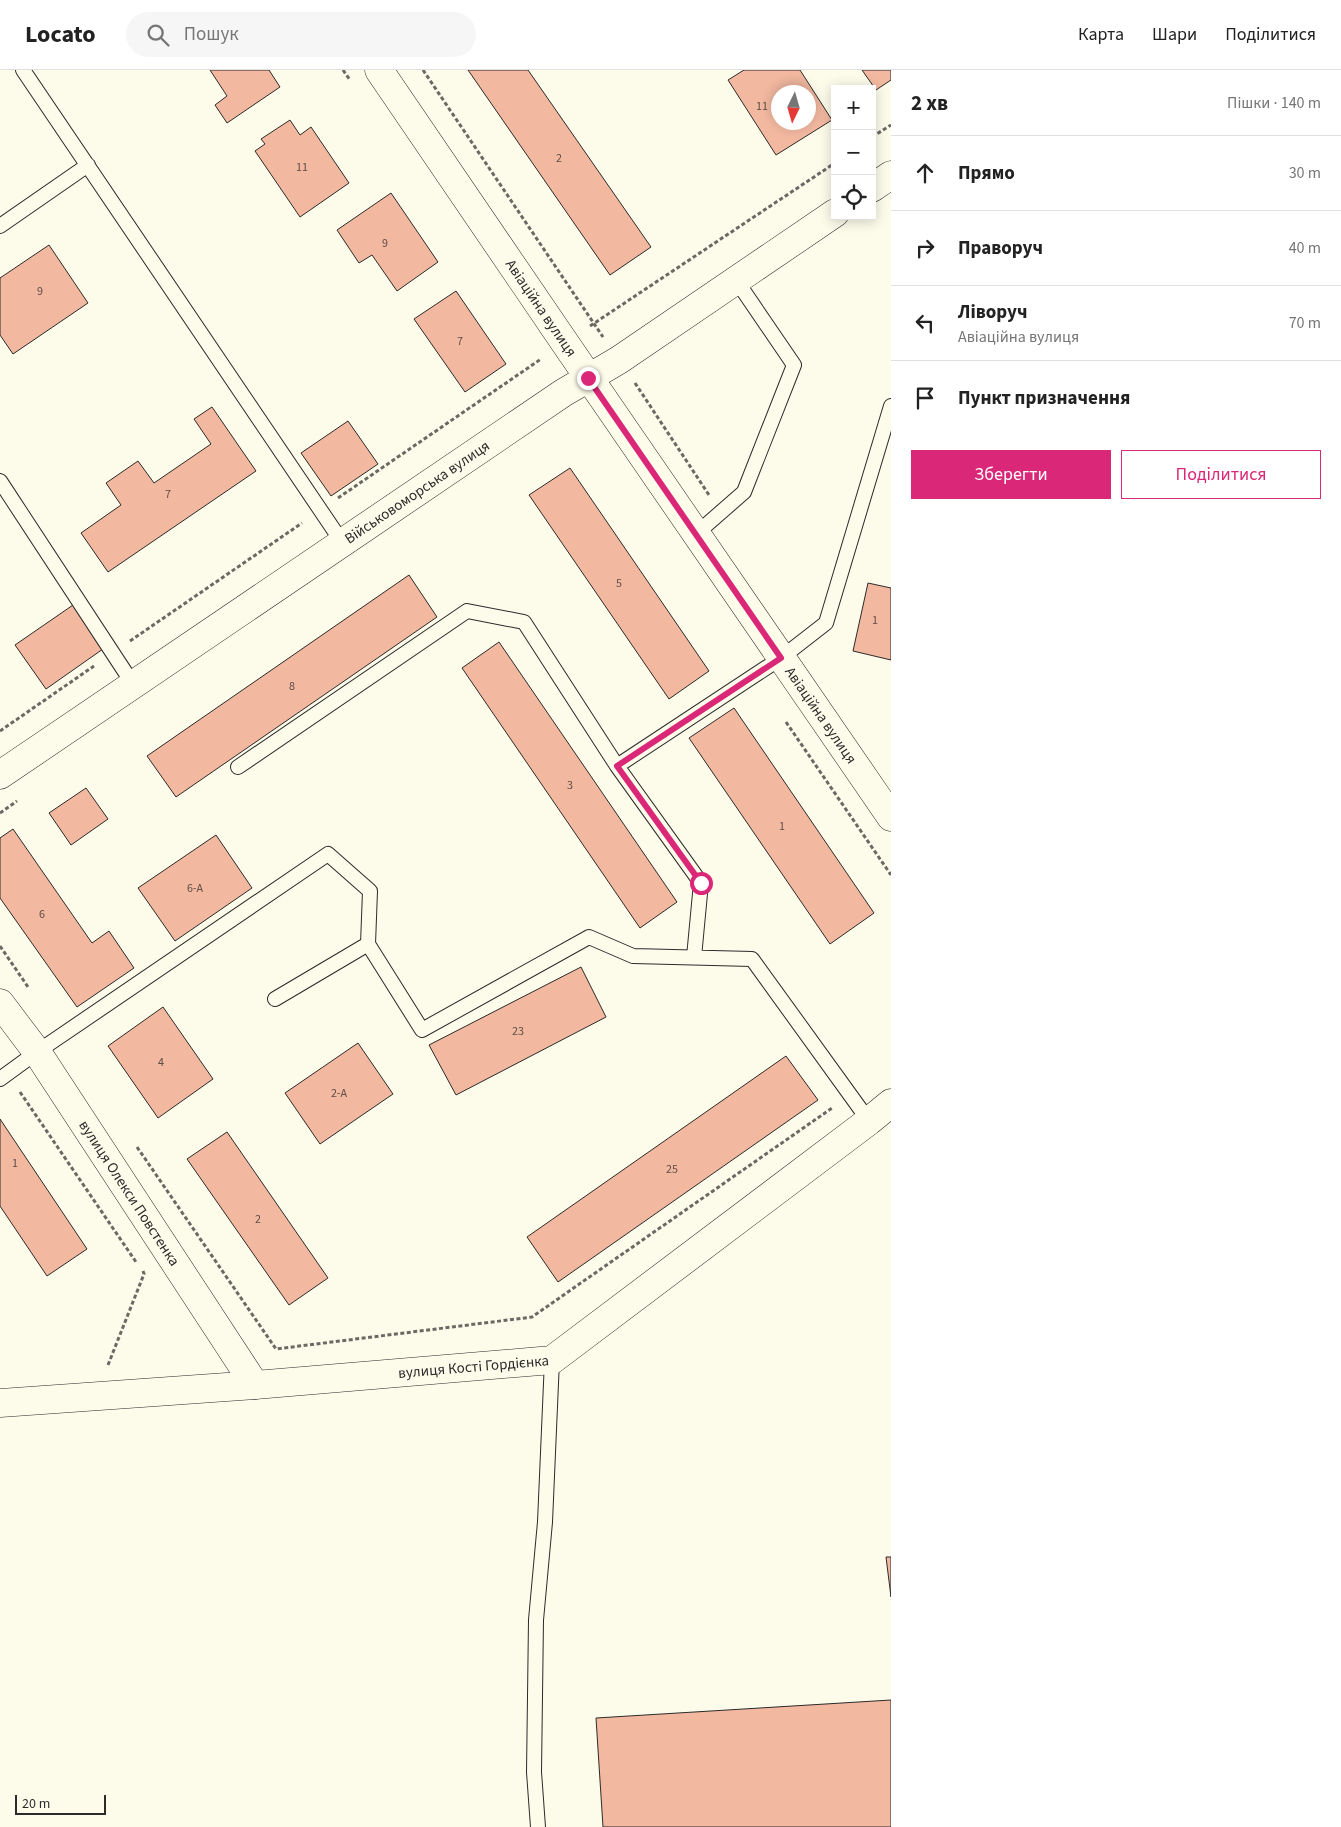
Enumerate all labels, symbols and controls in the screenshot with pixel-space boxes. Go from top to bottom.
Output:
search box [126,12,476,57]
text: Locato [25,17,96,52]
icon: search [144,21,172,49]
text: Пошук [184,21,239,48]
text: Карта [1078,22,1124,47]
text: Шари [1152,22,1197,47]
text: Поділитися [1225,22,1316,47]
north arrow [771,85,816,130]
map controls [831,85,876,220]
button: + [831,85,876,130]
text: 2 хв [911,88,948,118]
text: Пішки · 140 m [1227,92,1321,114]
house number: 11 [756,98,768,115]
button: − [831,130,876,175]
house number: 2 [556,150,562,167]
house number: 11 [296,159,308,176]
icon: ahead [911,159,939,187]
text: Прямо [958,160,1015,187]
text: 30 m [1289,162,1321,184]
button: locate [831,175,876,220]
icon: right [911,234,939,262]
house number: 9 [382,235,388,252]
text: Праворуч [958,235,1043,262]
text: 40 m [1289,237,1321,259]
street label: Авіаційна вулиця [500,255,581,361]
house number: 9 [37,283,43,300]
text: Ліворуч [958,299,1027,326]
icon: left [911,309,939,337]
text: 70 m [1289,312,1321,334]
text: Авіаційна вулиця [958,326,1079,348]
house number: 7 [457,333,463,350]
route end [577,367,600,390]
icon: arrive [911,384,939,412]
text: Пункт призначення [958,385,1130,412]
street label: Військовоморська вулиця [341,436,494,549]
button: Зберегти [911,450,1111,499]
button: Поділитися [1121,450,1321,499]
house number: 7 [165,486,171,503]
house number: 5 [616,575,622,592]
house number: 1 [872,612,878,629]
street label: Авіаційна вулиця [780,663,861,768]
house number: 8 [289,678,295,695]
house number: 3 [567,777,573,794]
house number: 1 [779,818,785,835]
route start [690,872,713,895]
house number: 6-А [187,880,204,897]
house number: 6 [39,906,45,923]
house number: 23 [512,1023,524,1040]
house number: 4 [158,1054,164,1071]
house number: 2-А [331,1085,348,1102]
street label: вулиця Олекси Повстенка [73,1116,184,1270]
house number: 1 [12,1155,18,1172]
house number: 25 [666,1161,678,1178]
house number: 2 [255,1211,261,1228]
street label: вулиця Кості Гордієнка [397,1350,550,1384]
scale bar [15,1792,106,1815]
text: 20 m [22,1794,50,1814]

